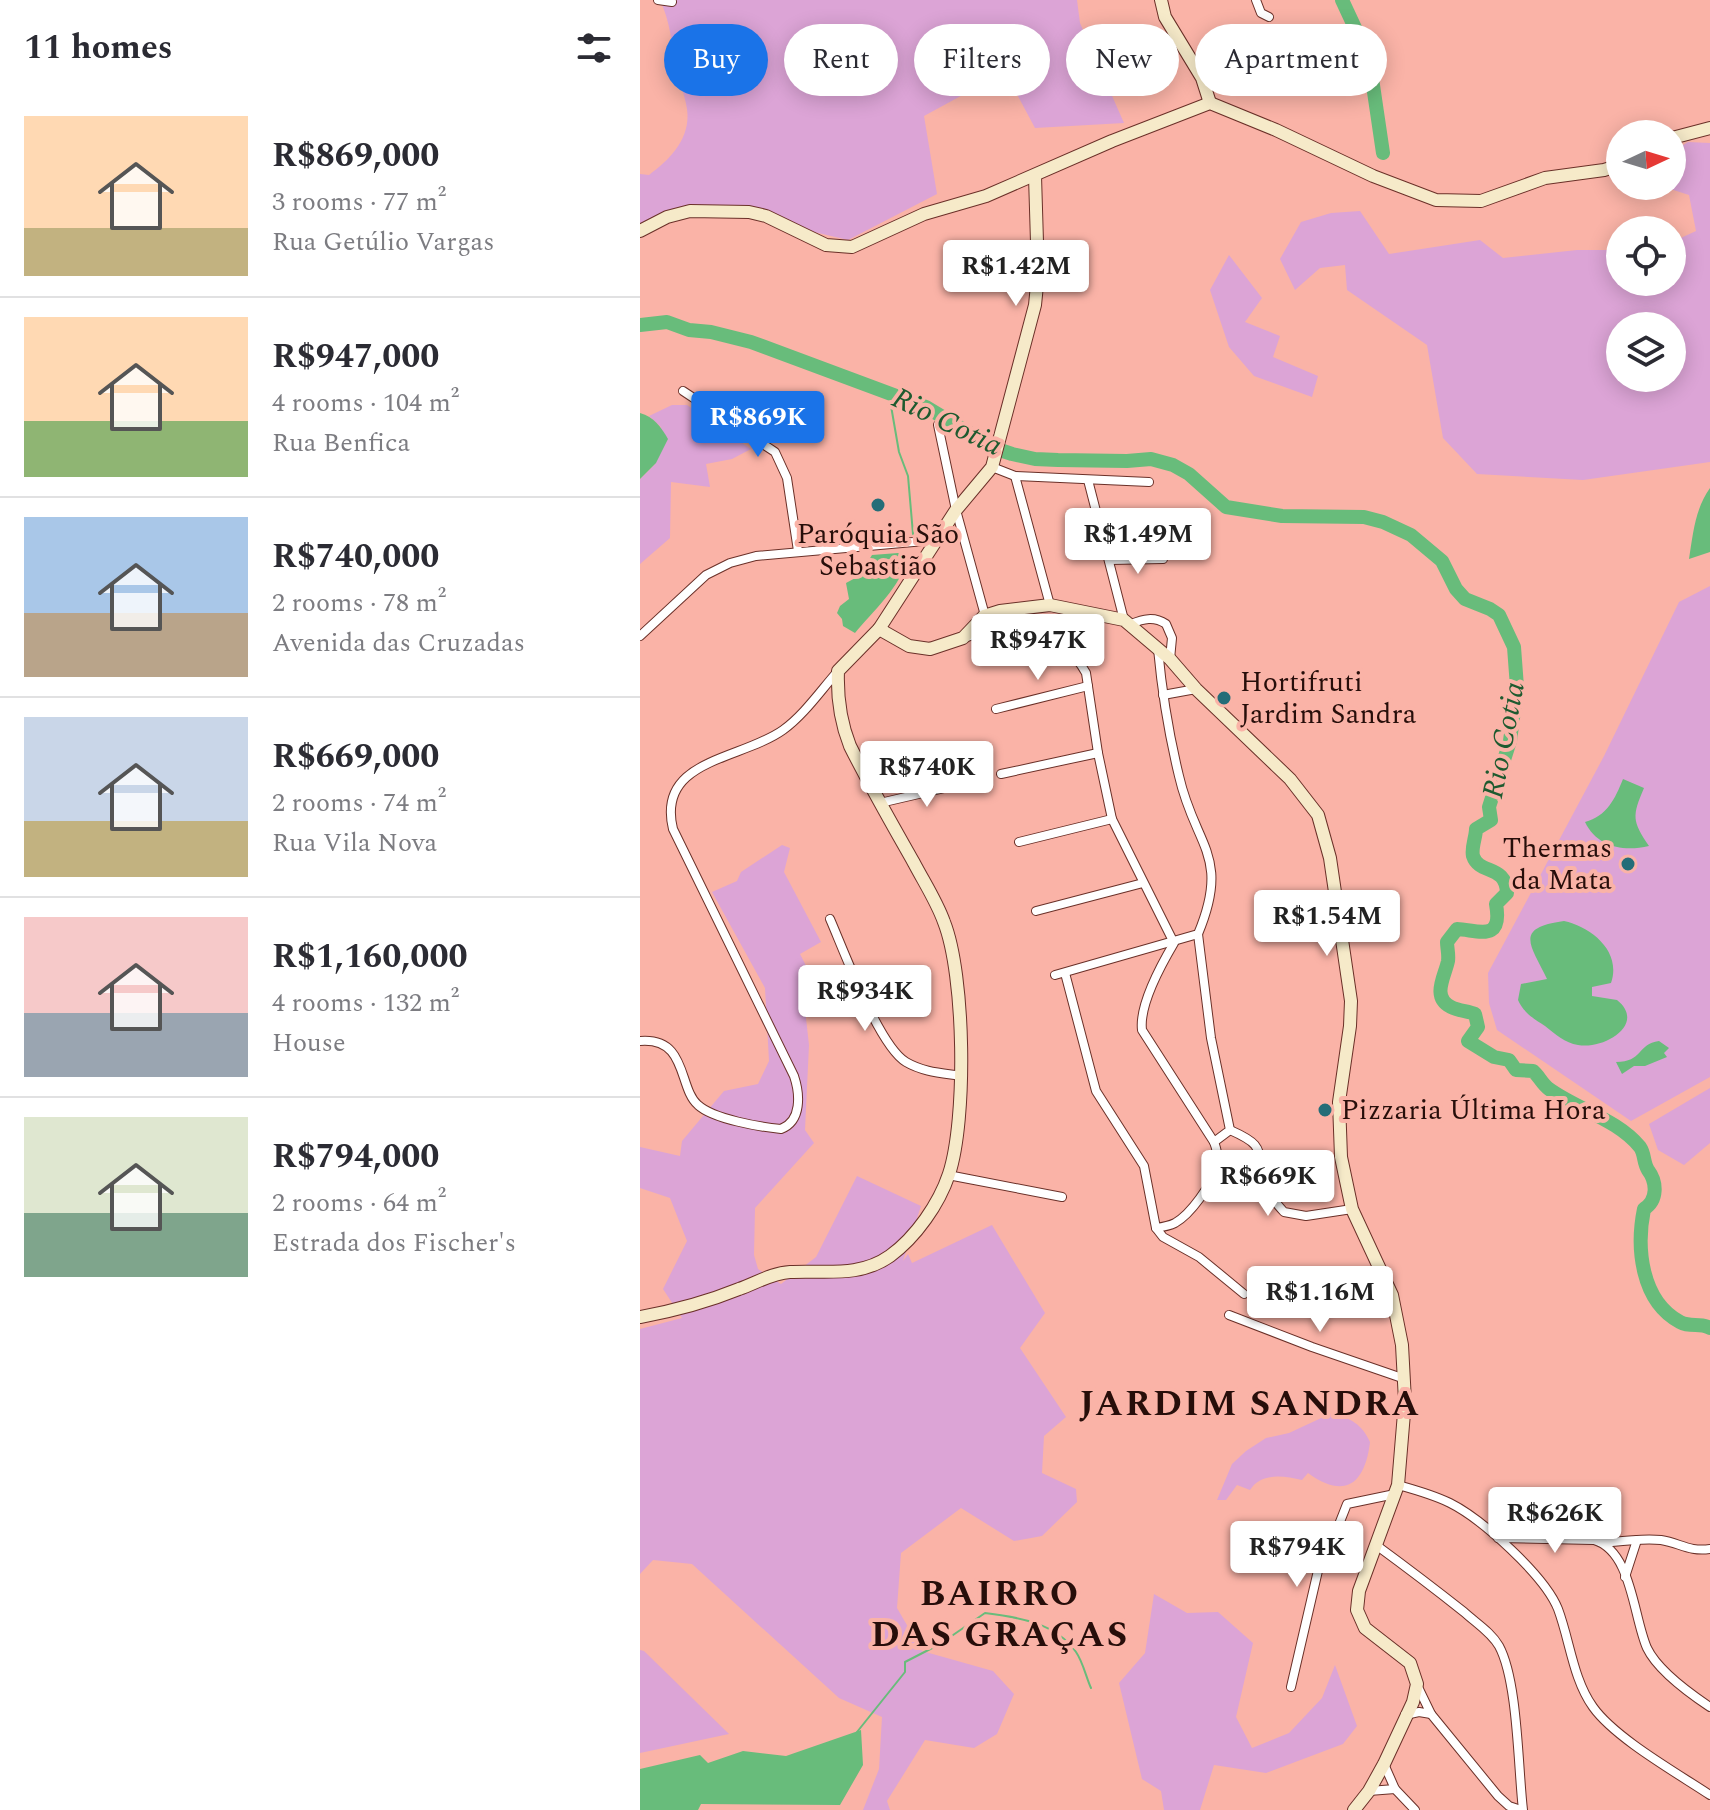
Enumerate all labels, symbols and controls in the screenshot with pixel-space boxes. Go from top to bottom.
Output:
text: 11 homes [24,22,173,74]
chip: Buy [664,24,768,96]
chip: Rent [784,24,898,96]
chip: Filters [914,24,1050,96]
chip: New [1066,24,1179,96]
chip: Apartment [1195,24,1387,96]
icon: filters [572,26,616,70]
north arrow [1606,120,1686,200]
map controls [1606,120,1686,392]
text: R$869,000 [272,130,439,182]
icon: home [88,148,184,244]
text: 3 rooms · 77 m² [272,182,446,222]
button: locate [1606,216,1686,296]
text: Rua Getúlio Vargas [272,222,495,262]
pin: R$1.42M [942,240,1090,308]
text: R$1.42M [961,246,1071,286]
button: layers [1606,312,1686,392]
text: R$947,000 [272,331,439,383]
icon: home [88,349,184,445]
water label: Rio Cotia [884,375,1010,469]
text: 4 rooms · 104 m² [272,383,459,423]
pin: R$869K [693,391,823,459]
text: R$869K [709,397,807,437]
text: Rua Benfica [272,423,410,463]
marker: Paróquia São Sebastião [869,496,887,514]
pin: R$1.49M [1064,508,1212,576]
place label: Paróquia São Sebastião [797,513,959,588]
text: R$1.49M [1083,514,1193,554]
text: R$740,000 [272,531,439,583]
icon: home [88,549,184,645]
text: 2 rooms · 78 m² [272,583,446,623]
pin: R$947K [973,614,1103,682]
text: R$947K [989,620,1087,660]
text: Avenida das Cruzadas [272,623,525,663]
place label: Hortifruti Jardim Sandra [1240,661,1417,736]
water label: Rio Cotia [1470,678,1538,802]
marker: Hortifruti Jardim Sandra [1215,689,1233,707]
text: R$669,000 [272,731,439,783]
pin: R$740K [862,741,992,809]
text: R$740K [878,747,976,787]
icon: home [88,749,184,845]
text: 2 rooms · 74 m² [272,783,446,823]
text: Rua Vila Nova [272,823,437,863]
place label: Thermas da Mata [1502,827,1612,902]
marker: Thermas da Mata [1619,855,1637,873]
pin: R$1.54M [1253,890,1401,958]
text: R$1.54M [1272,896,1382,936]
text: R$1,160,000 [272,931,468,983]
icon: home [88,949,184,1045]
pin: R$934K [800,965,930,1033]
text: R$934K [816,971,914,1011]
text: 4 rooms · 132 m² [272,983,459,1023]
text: House [272,1023,346,1063]
place label: Pizzaria Última Hora [1341,1089,1606,1132]
marker: Pizzaria Última Hora [1316,1101,1334,1119]
text: R$794,000 [272,1131,439,1183]
icon: home [88,1149,184,1245]
pin: R$669K [1203,1150,1333,1218]
text: R$669K [1219,1156,1317,1196]
text: 2 rooms · 64 m² [272,1183,446,1223]
text: Estrada dos Fischer's [272,1223,516,1263]
pin: R$1.16M [1246,1266,1394,1334]
text: R$1.16M [1265,1272,1375,1312]
district label: JARDIM SANDRA [1079,1377,1421,1432]
pin: R$626K [1490,1487,1620,1555]
text: R$626K [1506,1493,1604,1533]
pin: R$794K [1232,1521,1362,1589]
text: R$794K [1248,1527,1346,1567]
district label: BAIRRO DAS GRAÇAS [871,1567,1129,1663]

